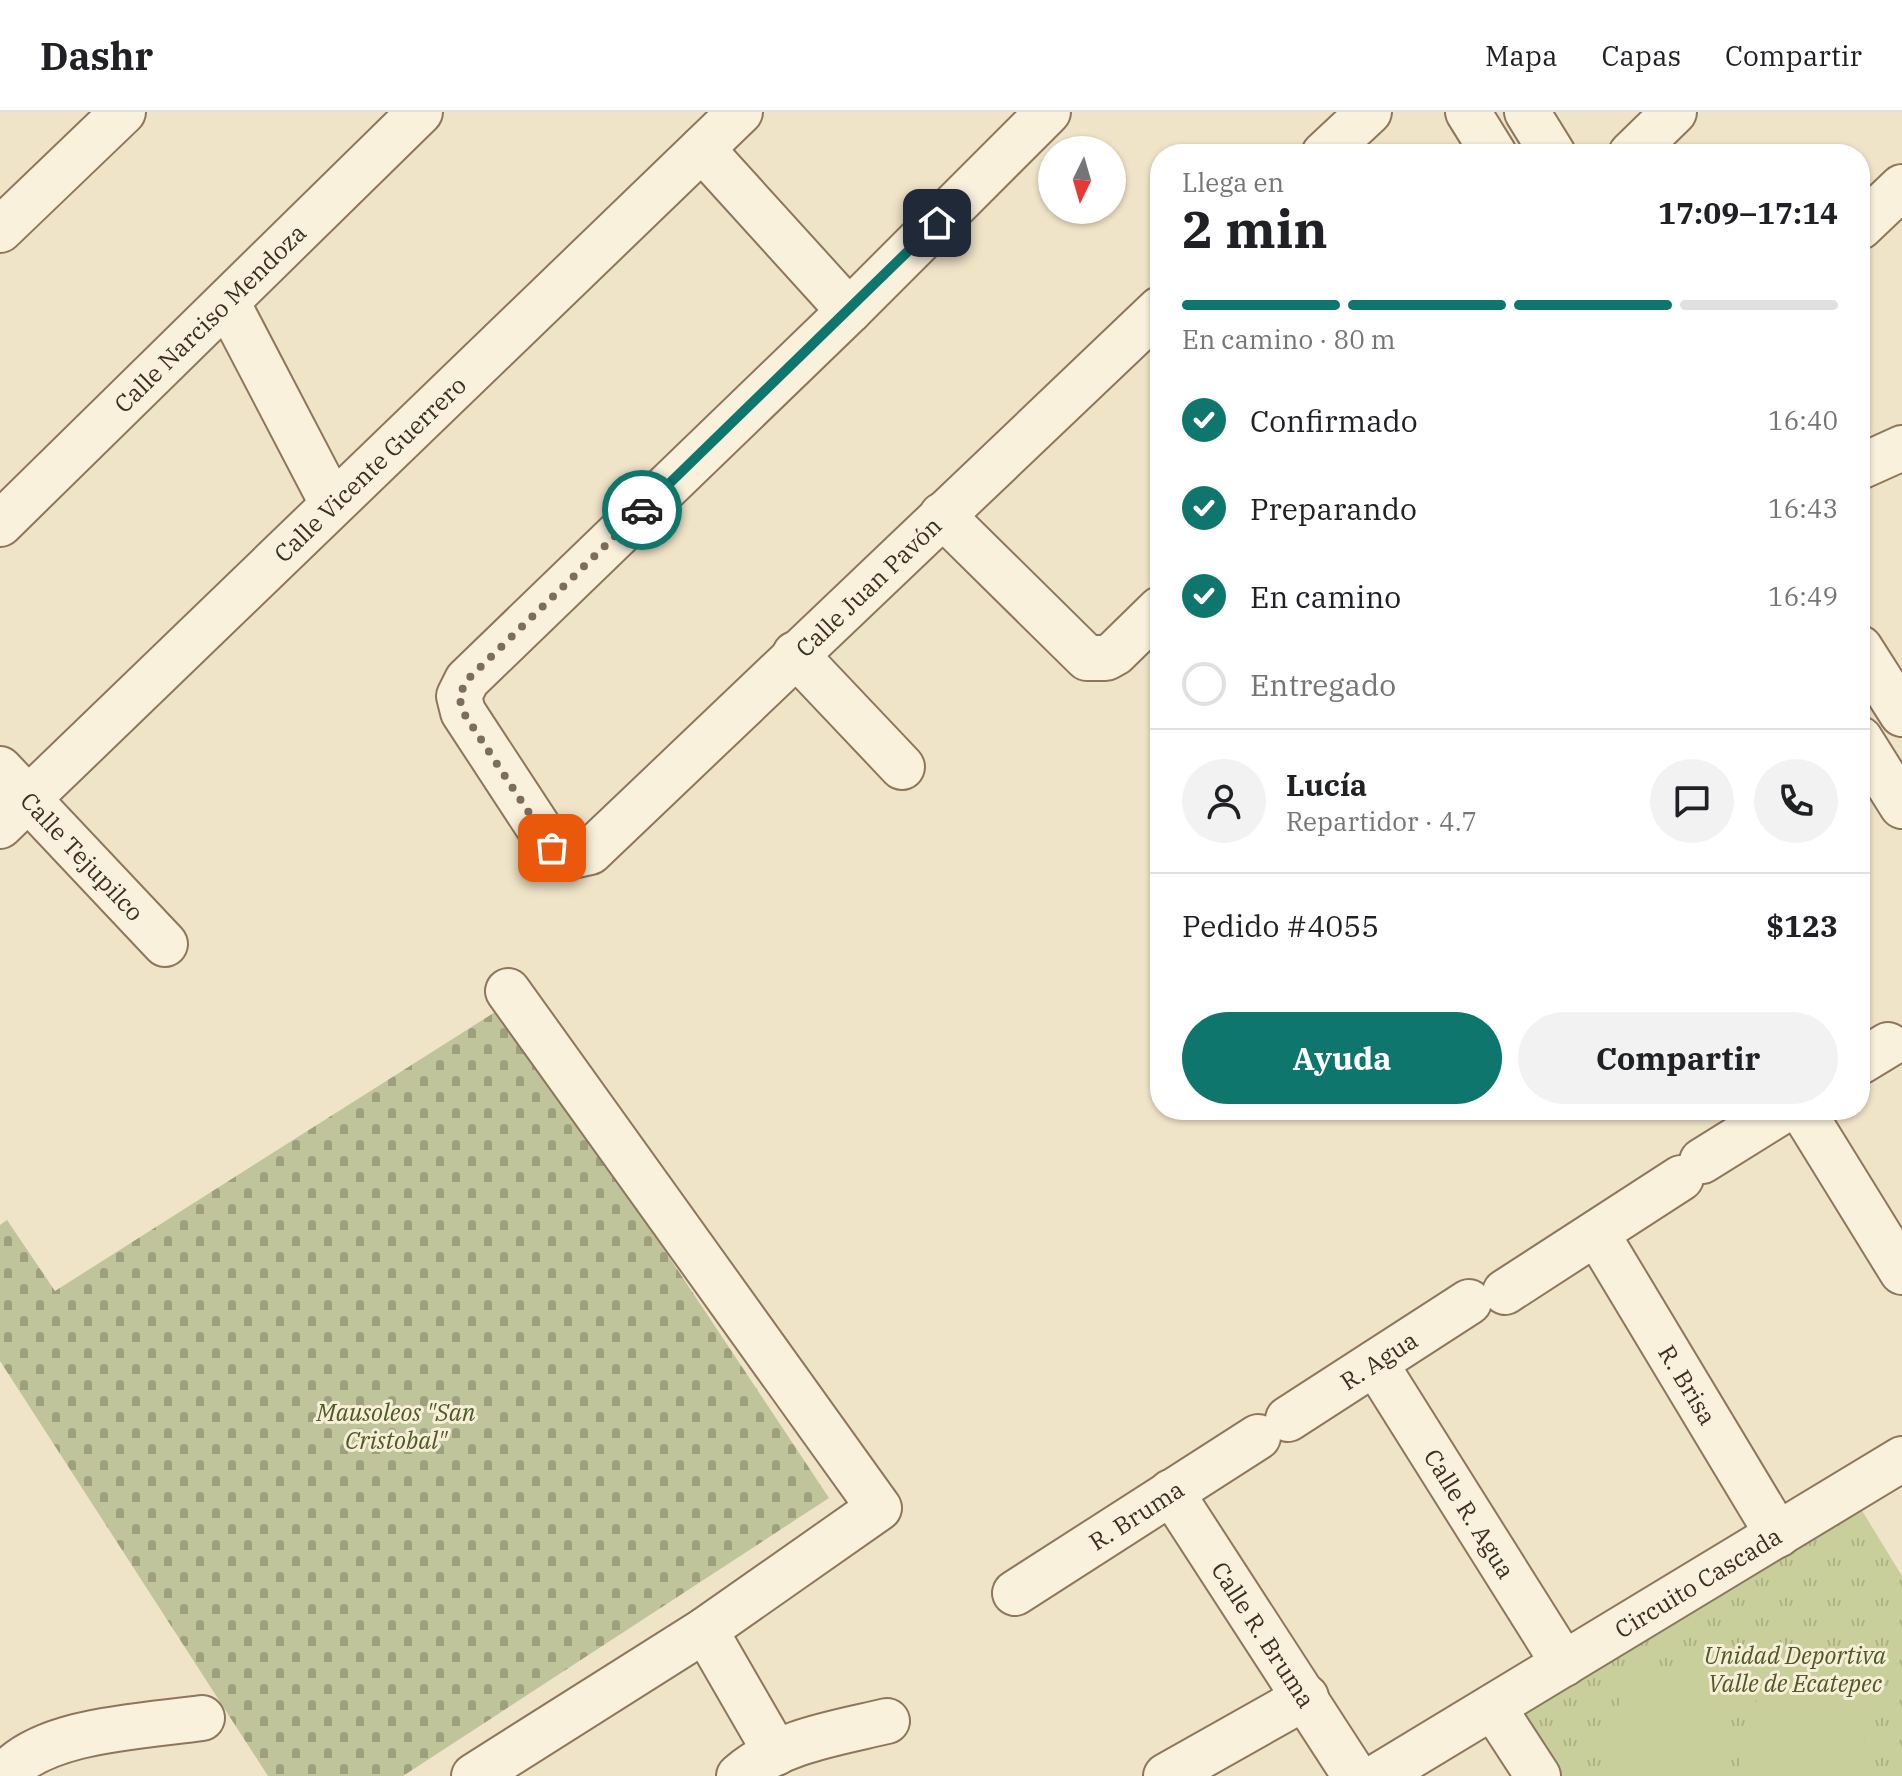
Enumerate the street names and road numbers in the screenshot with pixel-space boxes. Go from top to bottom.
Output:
street label: Calle Narciso Mendoza [107,217,313,419]
street label: Calle Vicente Guerrero [267,369,473,569]
street label: Calle Juan Pavón [789,510,948,664]
street label: Calle Tejupilco [14,785,151,928]
street label: R. Agua [1334,1324,1424,1397]
street label: R. Brisa [1651,1339,1724,1431]
street label: Calle R. Agua [1417,1443,1522,1585]
street label: R. Bruma [1083,1473,1190,1557]
street label: Circuito Cascada [1609,1520,1787,1645]
street label: Calle R. Bruma [1204,1555,1323,1714]

